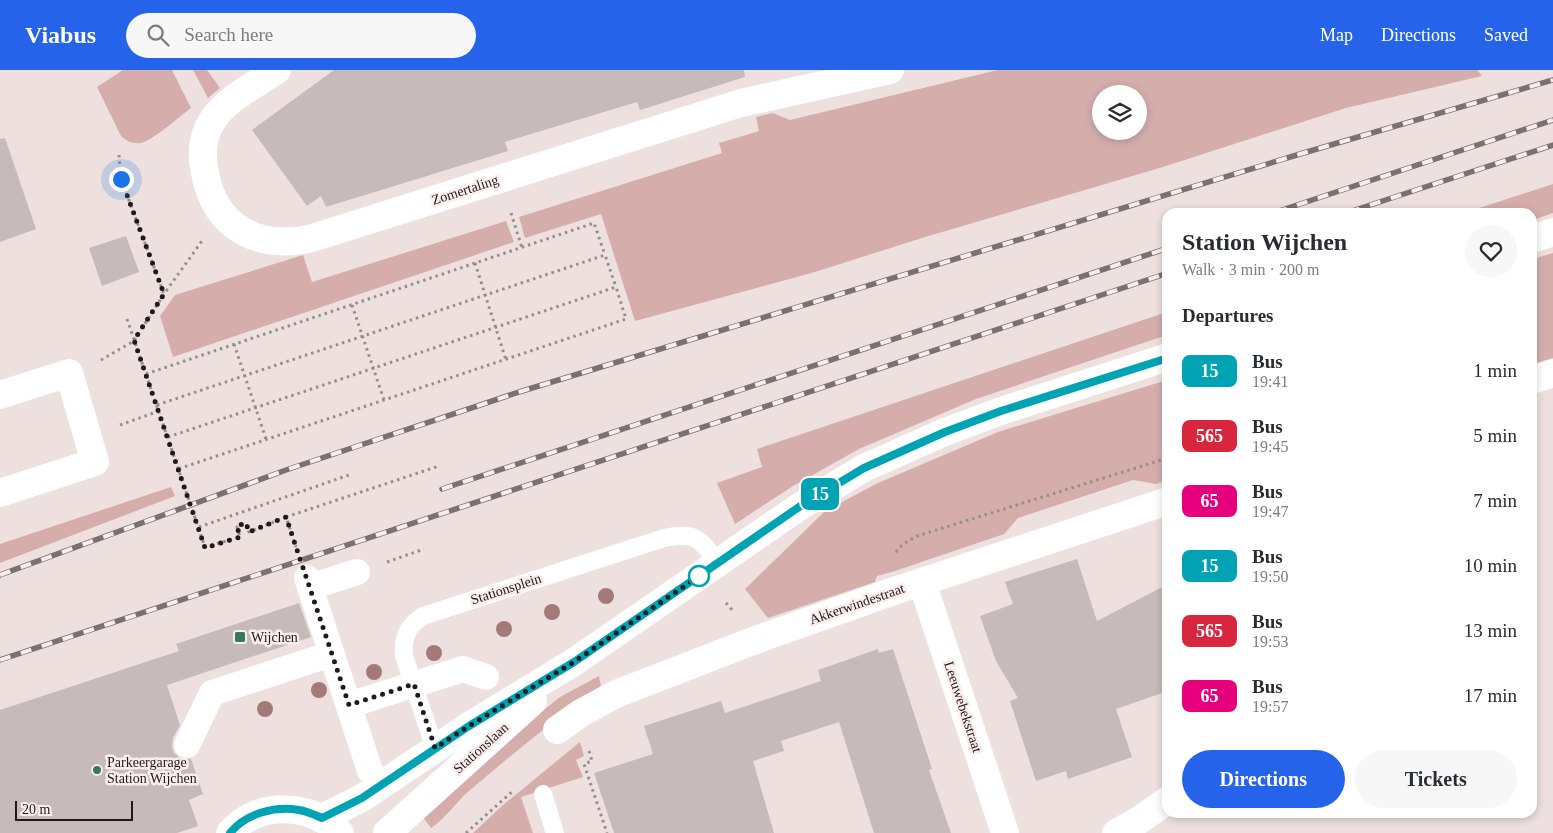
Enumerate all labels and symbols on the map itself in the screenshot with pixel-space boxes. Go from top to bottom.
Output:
your location [109,167,134,192]
street label: Zomertaling [430,172,500,208]
line badge: 15 [798,478,842,510]
unlabelled marker [688,565,710,587]
street label: Stationsplein [469,571,543,607]
street label: Akkerwindestraat [808,581,907,627]
marker: Wijchen [233,630,247,644]
place label: Wijchen [251,630,298,645]
street label: Leeuwebekstraat [941,660,985,755]
street label: Stationslaan [451,720,511,776]
place label: Parkeergarage Station Wijchen [107,755,197,786]
marker: Parkeergarage Station Wijchen [91,764,103,776]
scale bar [15,798,132,821]

